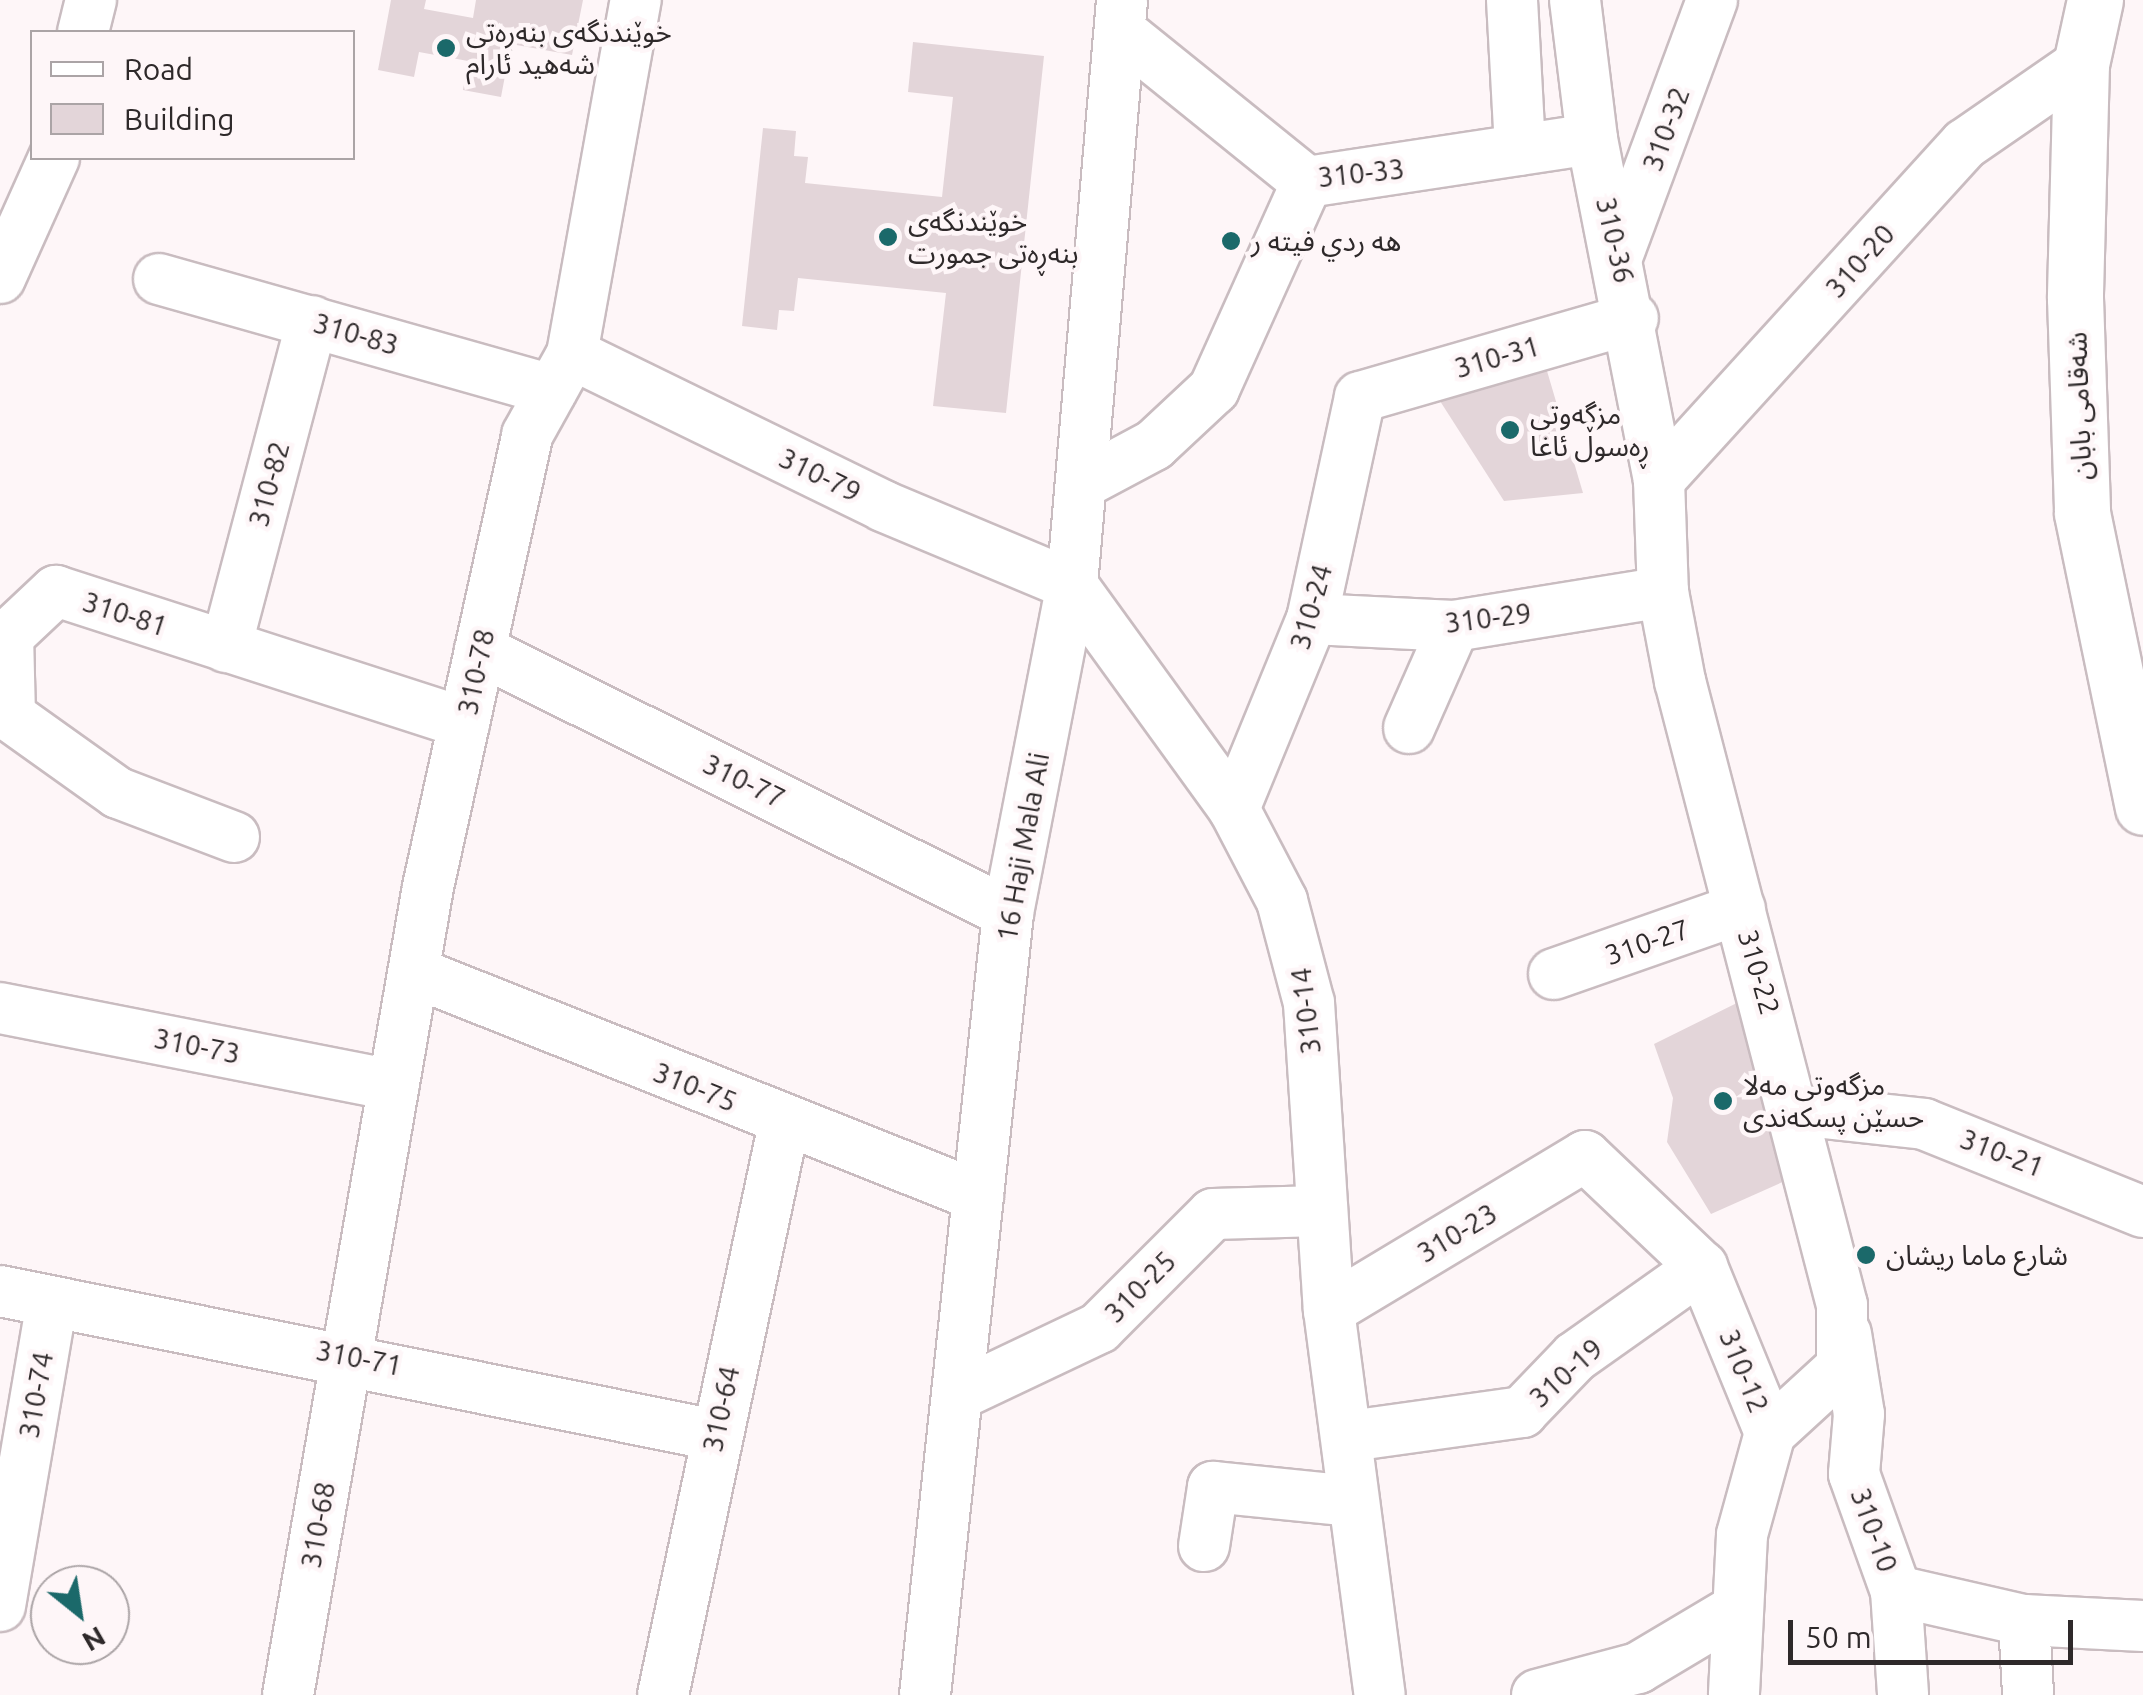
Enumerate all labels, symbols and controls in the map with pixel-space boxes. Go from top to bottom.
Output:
place label: خوێندنگەی بنەڕەتی شەهید ئارام [466,15,672,81]
legend [30,30,355,160]
marker: خوێندنگەی بنەڕەتی شەهید ئارام [435,37,457,59]
text: Road [124,52,193,86]
street label: 310-32 [1635,82,1697,176]
text: Building [124,102,235,136]
street label: 310-33 [1316,152,1406,194]
street label: 310-36 [1589,194,1641,286]
place label: خوێندنگەی بنەڕەتی جمورت [908,204,1079,270]
street label: 310-20 [1818,217,1902,305]
place label: هه ردي فيته ر [1251,224,1401,258]
marker: خوێندنگەی بنەڕەتی جمورت [877,226,899,248]
marker: هه ردي فيته ر [1220,230,1242,252]
street label: 310-83 [310,306,402,362]
street label: 310-31 [1451,329,1543,385]
street label: شەقامی بابان [2060,331,2098,481]
place label: مزگەوتی ڕەسوڵ ئاغا [1530,397,1649,463]
marker: مزگەوتی ڕەسوڵ ئاغا [1499,419,1521,441]
street label: 310-82 [242,438,296,530]
street label: 310-79 [774,441,866,509]
street label: 310-24 [1283,561,1339,653]
street label: 310-81 [78,585,172,643]
street label: 310-29 [1443,596,1533,640]
street label: 310-78 [451,626,501,718]
street label: 310-77 [698,747,790,815]
street label: 16 Haji Mala Ali [990,750,1056,944]
street label: 310-27 [1600,912,1694,972]
street label: 310-22 [1731,926,1787,1018]
street label: 310-14 [1284,966,1328,1056]
street label: 310-73 [151,1021,243,1071]
street label: 310-75 [648,1055,742,1119]
place label: مزگەوتی مەلا حسێن پسکەندی [1743,1068,1924,1134]
marker: مزگەوتی مەلا حسێن پسکەندی [1712,1090,1734,1112]
street label: 310-21 [1955,1122,2049,1184]
street label: 310-23 [1411,1196,1503,1270]
place label: شارع ماما ريشان [1886,1238,2068,1272]
street label: 310-25 [1097,1244,1183,1330]
marker: شارع ماما ريشان [1855,1244,1877,1266]
street label: 310-12 [1712,1324,1776,1418]
street label: 310-19 [1522,1331,1610,1415]
street label: 310-71 [313,1333,405,1383]
street label: 310-74 [12,1349,60,1441]
street label: 310-64 [696,1363,746,1455]
street label: 310-68 [294,1479,342,1571]
street label: 310-10 [1843,1483,1905,1577]
north arrow [30,1565,130,1665]
scale bar [1793,1600,2078,1662]
text: 50 m [1805,1620,1872,1654]
text: N [77,1621,111,1658]

